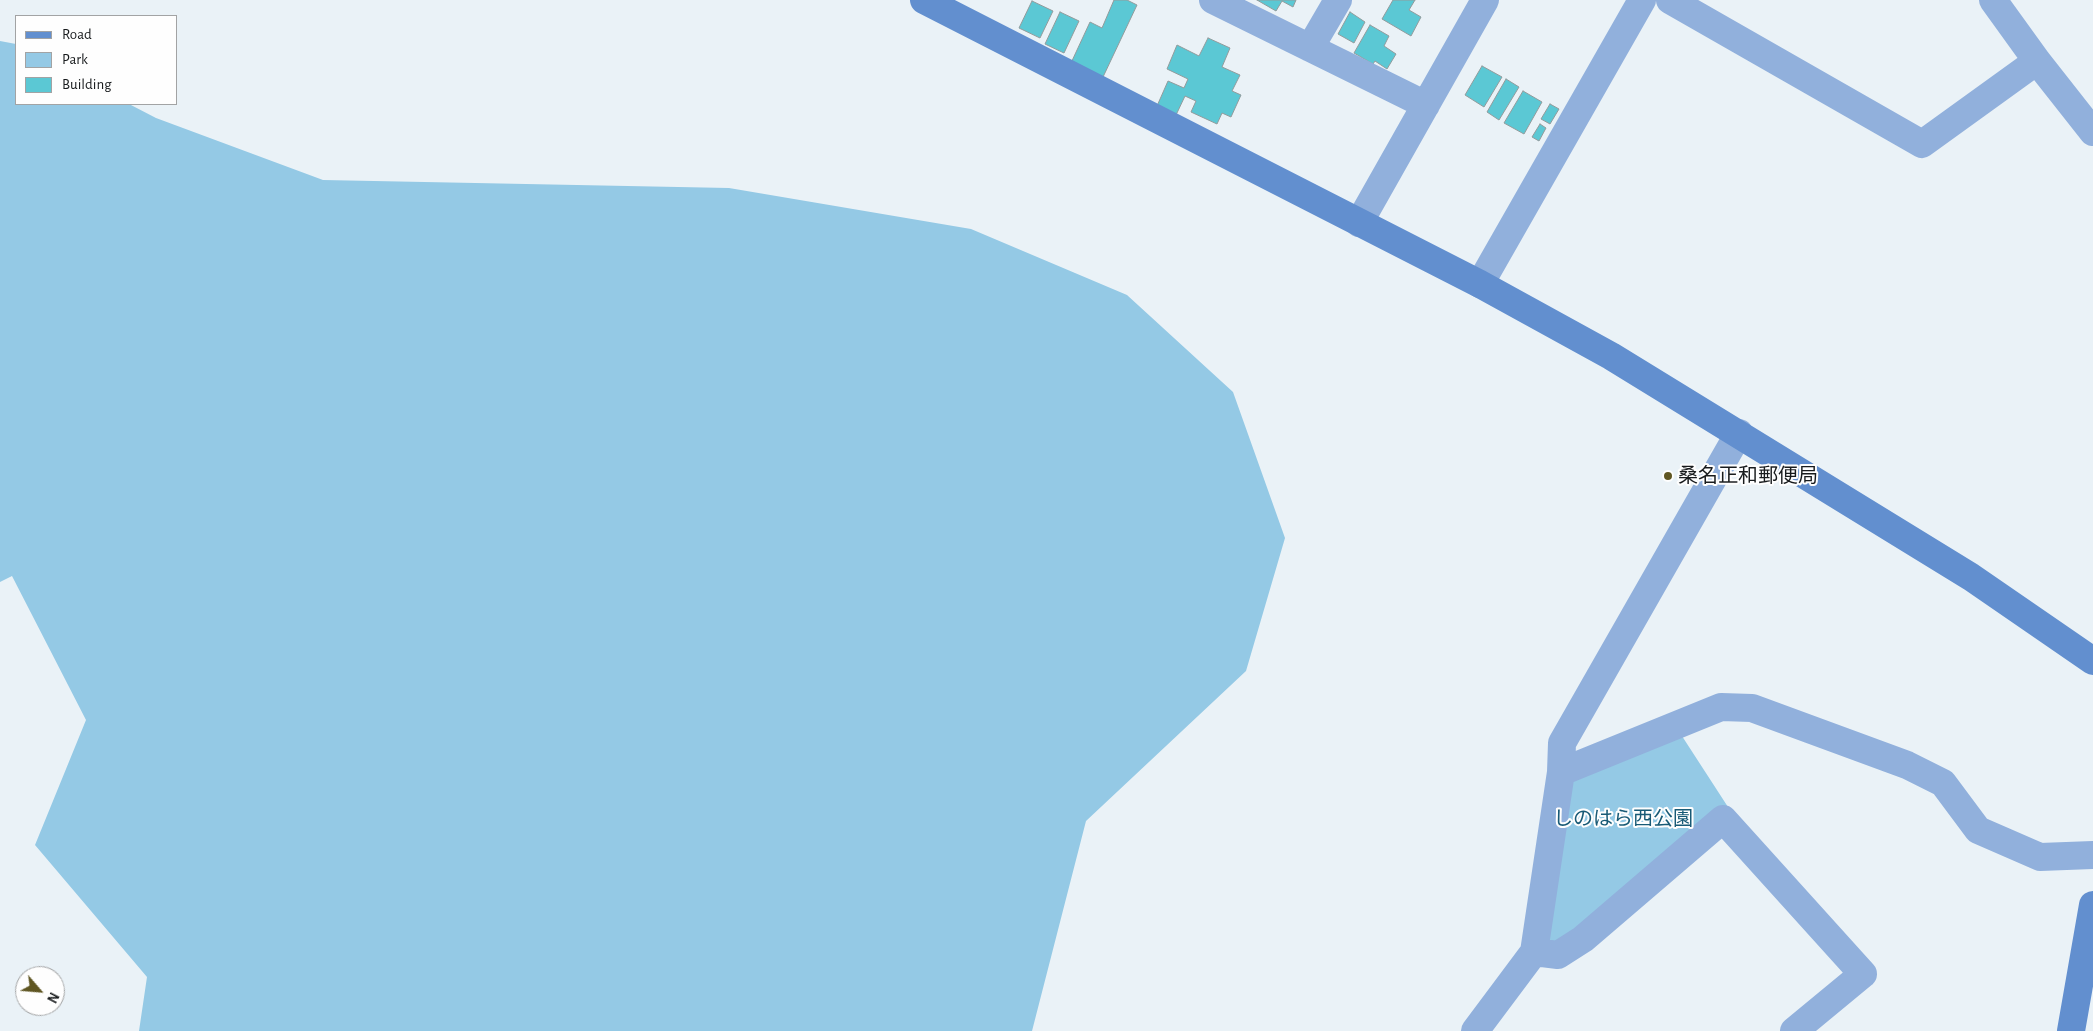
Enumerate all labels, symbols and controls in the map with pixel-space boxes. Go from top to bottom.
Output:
legend [15,15,178,105]
text: Road [62,27,92,42]
text: Park [62,52,88,67]
text: Building [62,77,112,92]
place label: 桑名正和郵便局 [1678,464,1818,488]
marker: 桑名正和郵便局 [1662,470,1674,482]
park label: しのはら西公園 [1553,807,1693,831]
north arrow [15,966,65,1016]
text: N [44,990,61,1005]

